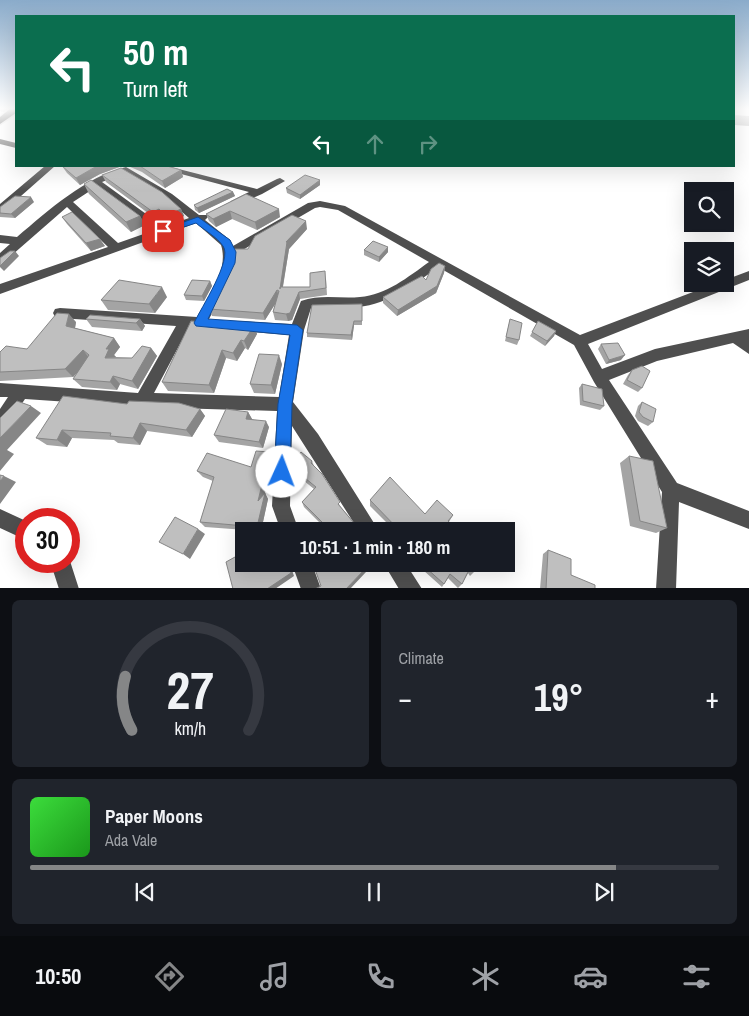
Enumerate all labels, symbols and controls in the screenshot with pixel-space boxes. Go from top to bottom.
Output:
text: 50 m [123,29,188,76]
icon: left [40,35,105,100]
text: Turn left [123,74,188,104]
icon: left [308,130,336,158]
icon: ahead [361,130,389,158]
icon: right [414,130,442,158]
map controls [684,182,734,292]
button: search [684,182,734,232]
pin [142,210,184,252]
icon: arrive [149,217,177,245]
button: layers [684,242,734,292]
position arrow [255,445,307,497]
speed limit sign: 30 [15,508,80,573]
text: 10:51 · 1 min · 180 m [300,534,450,560]
text: Climate [399,647,444,669]
text: 27 [167,655,214,725]
text: 19° [534,672,584,723]
text: − [399,679,412,717]
text: + [706,679,719,717]
text: km/h [174,717,206,741]
text: Paper Moons [105,803,203,829]
text: Ada Vale [105,829,157,851]
icon: previous [131,878,159,906]
icon: pause [360,878,388,906]
icon: next [590,878,618,906]
icon: directions [152,959,187,994]
icon: music [257,959,292,994]
icon: phone [363,959,398,994]
icon: climate [468,959,503,994]
icon: car [573,959,608,994]
icon: filters [679,959,714,994]
text: 10:50 [35,961,81,991]

